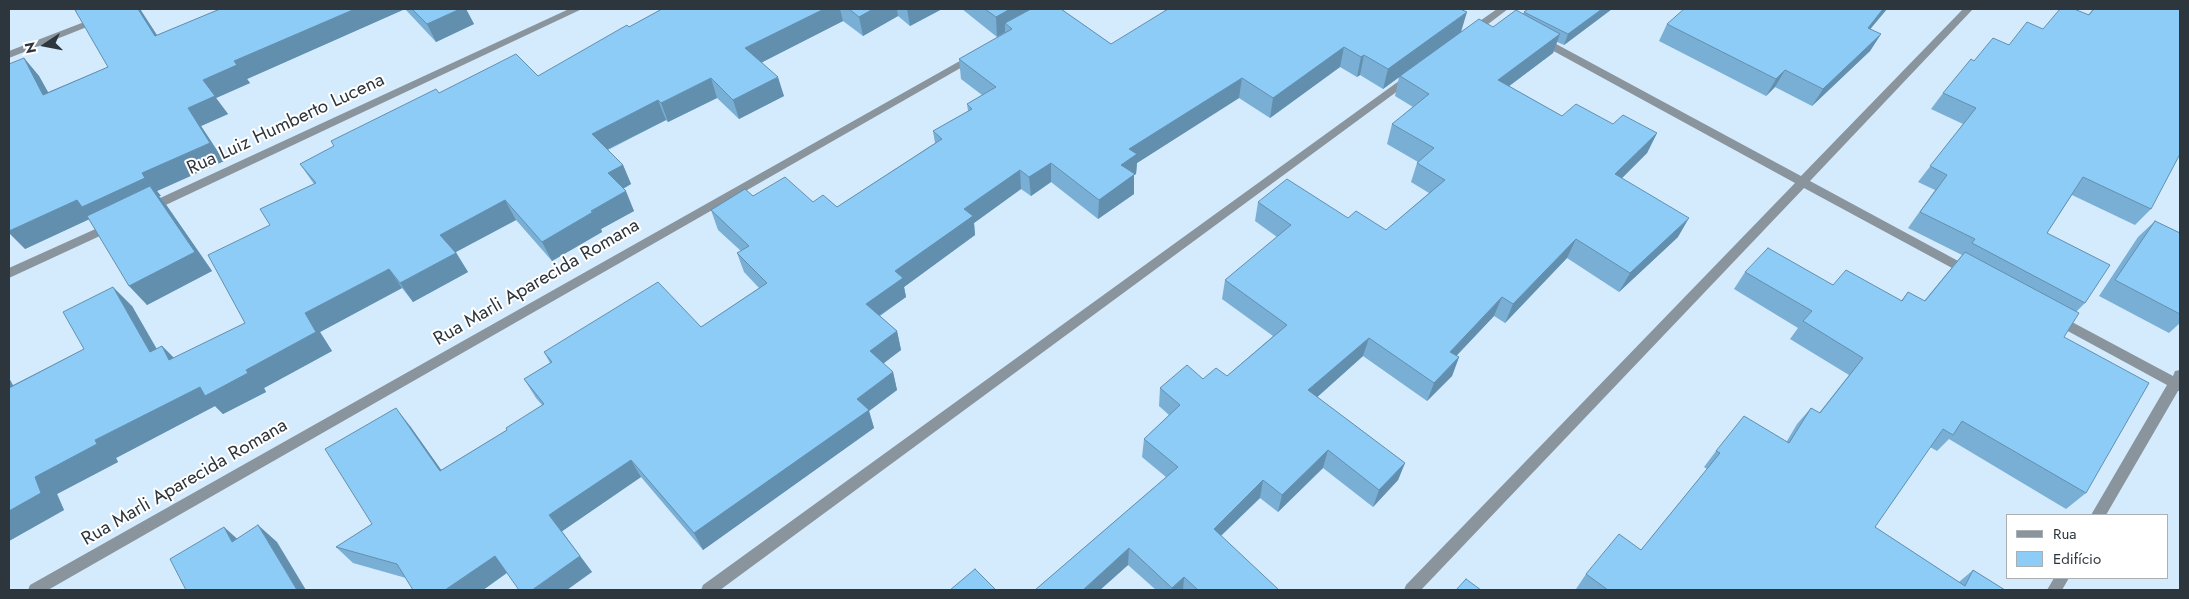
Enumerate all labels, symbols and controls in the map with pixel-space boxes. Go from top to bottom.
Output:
north arrow [20,20,70,70]
text: N [19,40,41,55]
street label: Rua Luiz Humberto Lucena [184,69,388,181]
street label: Rua Marli Aparecida Romana [430,215,644,351]
street label: Rua Marli Aparecida Romana [78,415,292,551]
legend [2006,514,2169,579]
text: Rua [2053,523,2077,545]
text: Edifício [2053,548,2101,570]

